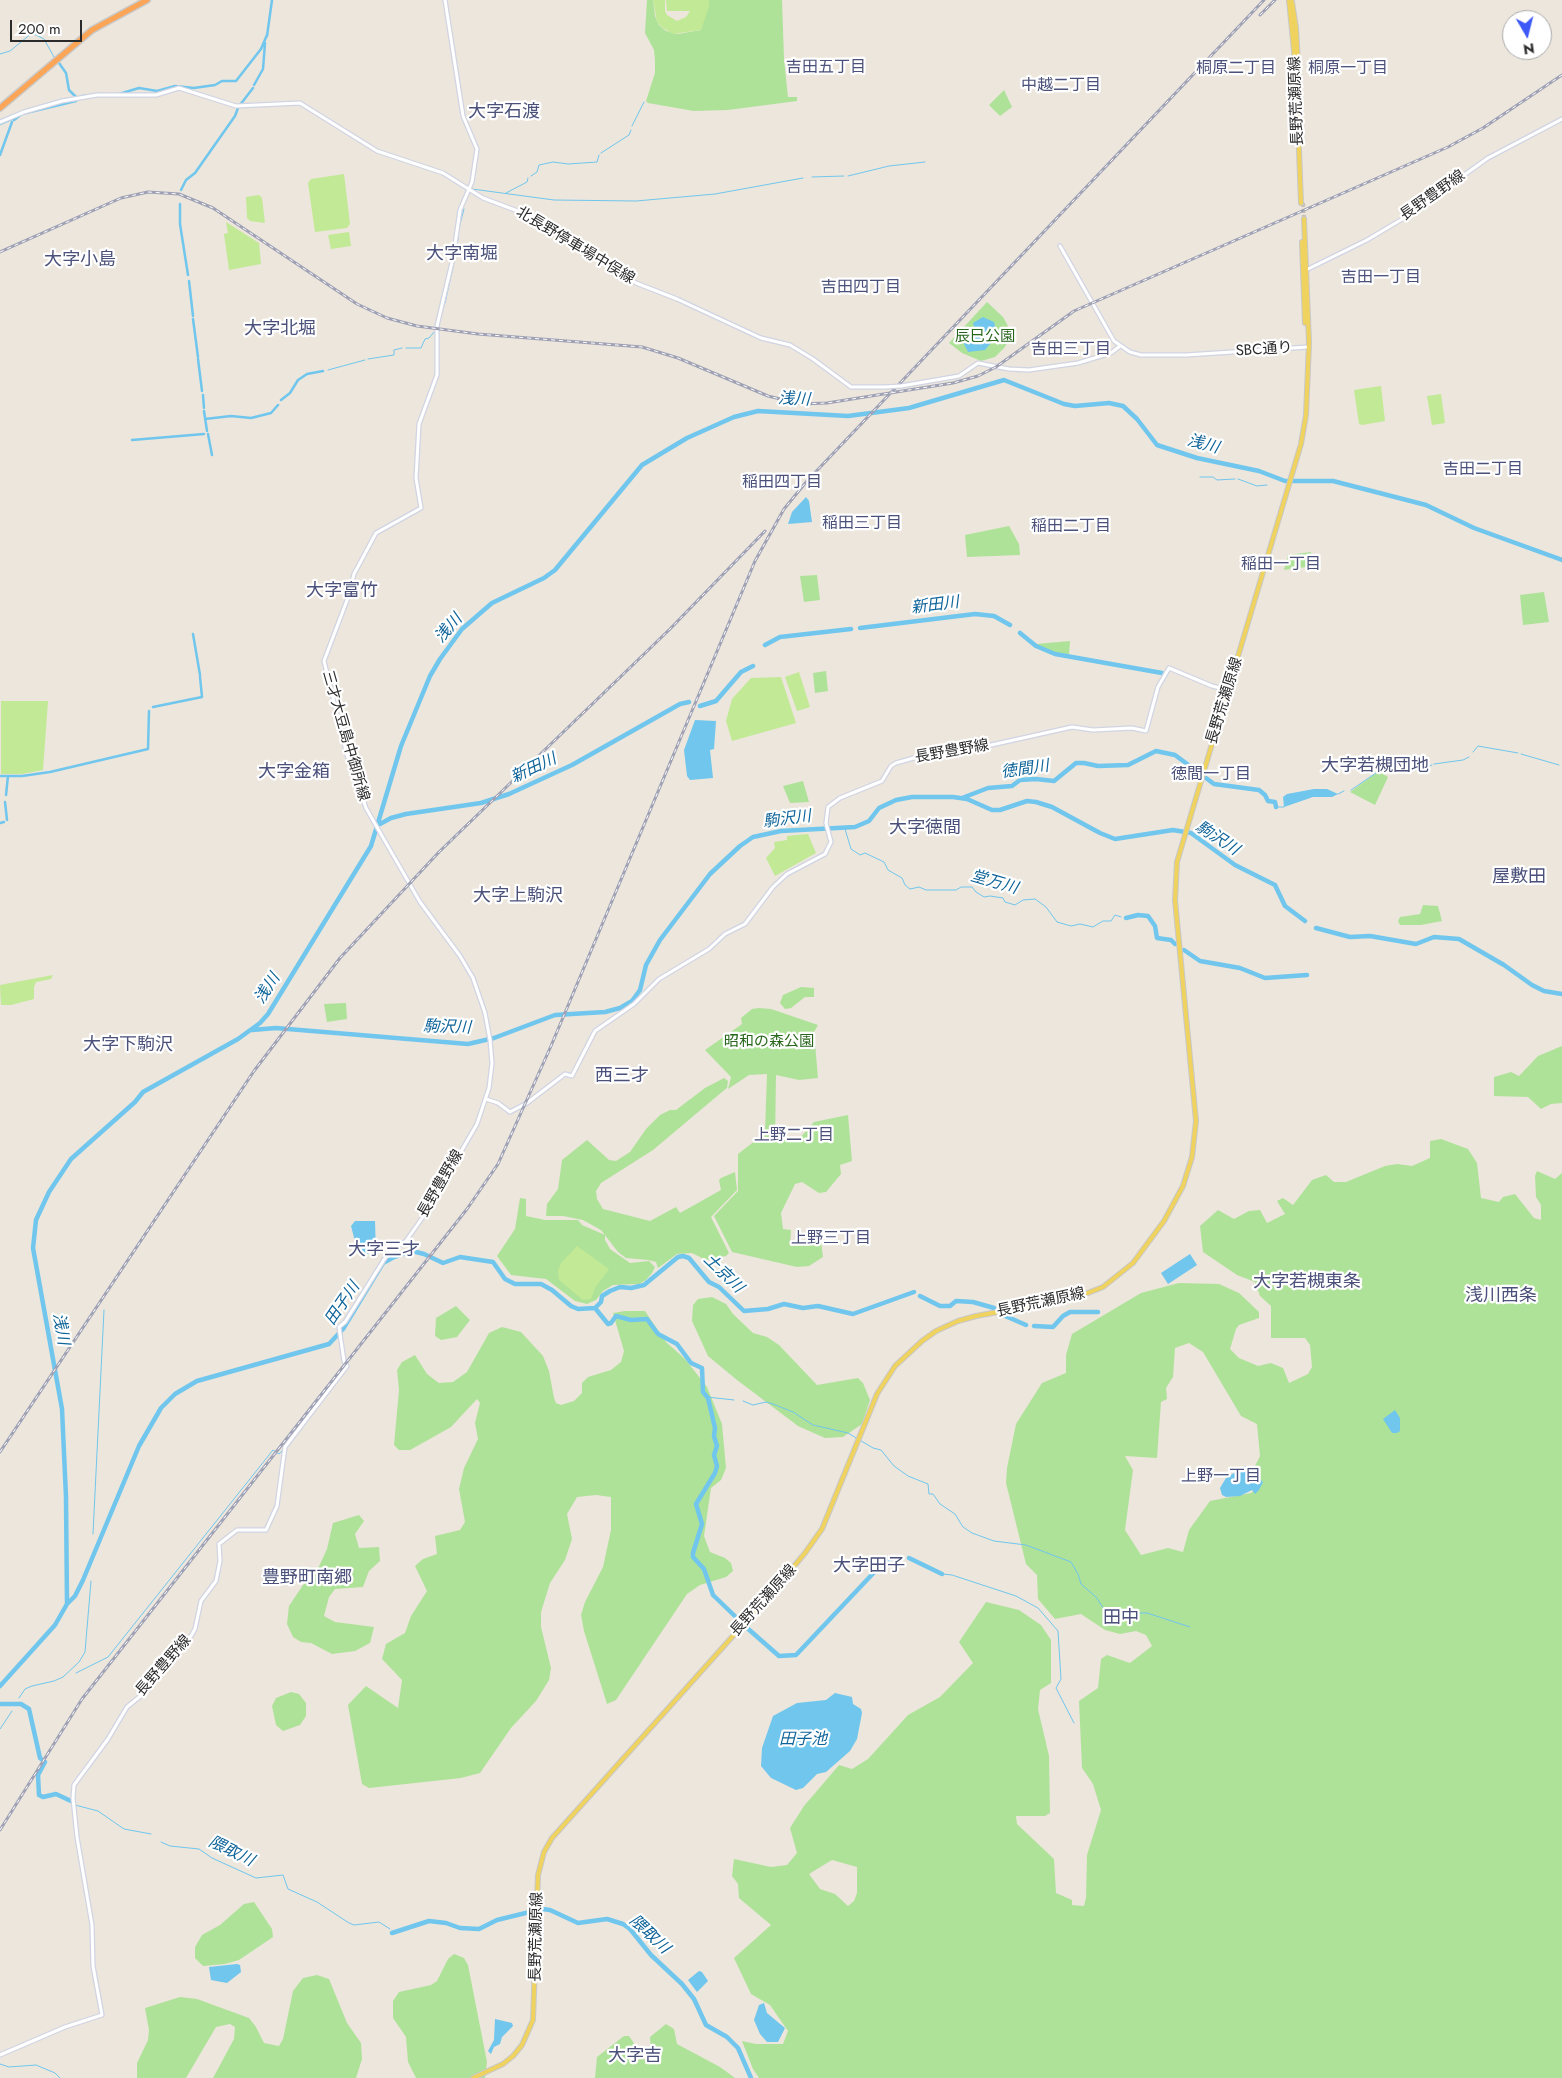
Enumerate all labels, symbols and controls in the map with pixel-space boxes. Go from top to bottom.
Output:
scale bar [12,10,85,42]
north arrow [1502,10,1552,60]
text: 200 m [18,18,61,40]
text: N [1522,38,1536,60]
street label: 長野荒瀬原線 [1286,56,1308,146]
district label: 吉田五丁目 [786,58,866,78]
district label: 桐原二丁目 [1196,59,1276,79]
district label: 桐原一丁目 [1308,59,1388,79]
district label: 中越二丁目 [1021,76,1101,96]
district label: 大字石渡 [468,102,540,124]
street label: 長野豊野線 [1397,167,1469,225]
street label: 北長野停車場中俣線 [513,204,637,288]
district label: 大字南堀 [426,244,498,266]
district label: 大字小島 [44,250,116,272]
district label: 吉田一丁目 [1341,268,1421,288]
district label: 吉田四丁目 [821,278,901,298]
district label: 大字北堀 [244,319,316,341]
park label: 辰巳公園 [955,328,1015,346]
street label: SBC通り [1235,339,1293,361]
district label: 吉田三丁目 [1031,340,1111,360]
water label: 浅川 [778,390,810,410]
water label: 浅川 [1185,432,1221,458]
district label: 吉田二丁目 [1443,460,1523,480]
district label: 稲田四丁目 [742,473,822,493]
district label: 稲田三丁目 [822,514,902,534]
district label: 稲田二丁目 [1031,517,1111,537]
district label: 稲田一丁目 [1241,555,1321,575]
district label: 大字富竹 [306,581,378,603]
water label: 新田川 [910,594,960,618]
water label: 浅川 [431,611,467,647]
street label: 長野荒瀬原線 [1203,655,1247,747]
street label: 三才大豆島中御所線 [318,669,372,803]
street label: 長野豊野線 [914,737,990,767]
water label: 新田川 [508,750,560,788]
district label: 大字若槻団地 [1321,756,1429,778]
water label: 徳間川 [1000,757,1050,783]
district label: 大字金箱 [258,762,330,784]
district label: 徳間一丁目 [1171,765,1251,785]
water label: 駒沢川 [762,808,812,832]
district label: 大字徳間 [889,818,961,840]
water label: 駒沢川 [1192,818,1242,860]
water label: 堂万川 [968,867,1020,899]
district label: 屋敷田 [1492,867,1546,889]
district label: 大字上駒沢 [473,886,563,908]
water label: 浅川 [251,970,285,1008]
water label: 駒沢川 [423,1018,471,1038]
park label: 昭和の森公園 [724,1033,814,1051]
district label: 大字下駒沢 [83,1035,173,1057]
district label: 西三才 [595,1066,649,1088]
district label: 上野二丁目 [754,1126,834,1146]
street label: 長野豊野線 [414,1147,468,1221]
district label: 上野三丁目 [791,1229,871,1249]
district label: 大字三才 [348,1240,420,1262]
water label: 土京川 [699,1250,747,1298]
district label: 大字若槻東条 [1253,1272,1361,1294]
water label: 田子川 [322,1279,364,1329]
street label: 長野荒瀬原線 [995,1285,1087,1321]
district label: 浅川西条 [1465,1286,1537,1308]
water label: 浅川 [48,1312,72,1346]
district label: 上野一丁目 [1181,1467,1261,1487]
district label: 大字田子 [833,1556,905,1578]
street label: 長野荒瀬原線 [727,1562,801,1640]
district label: 豊野町南郷 [262,1568,352,1590]
district label: 田中 [1103,1608,1139,1630]
street label: 長野豊野線 [133,1632,195,1700]
water label: 田子池 [779,1730,827,1750]
water label: 隈取川 [205,1833,257,1871]
street label: 長野荒瀬原線 [527,1892,547,1982]
water label: 隈取川 [625,1912,673,1958]
district label: 大字吉 [608,2046,662,2068]

